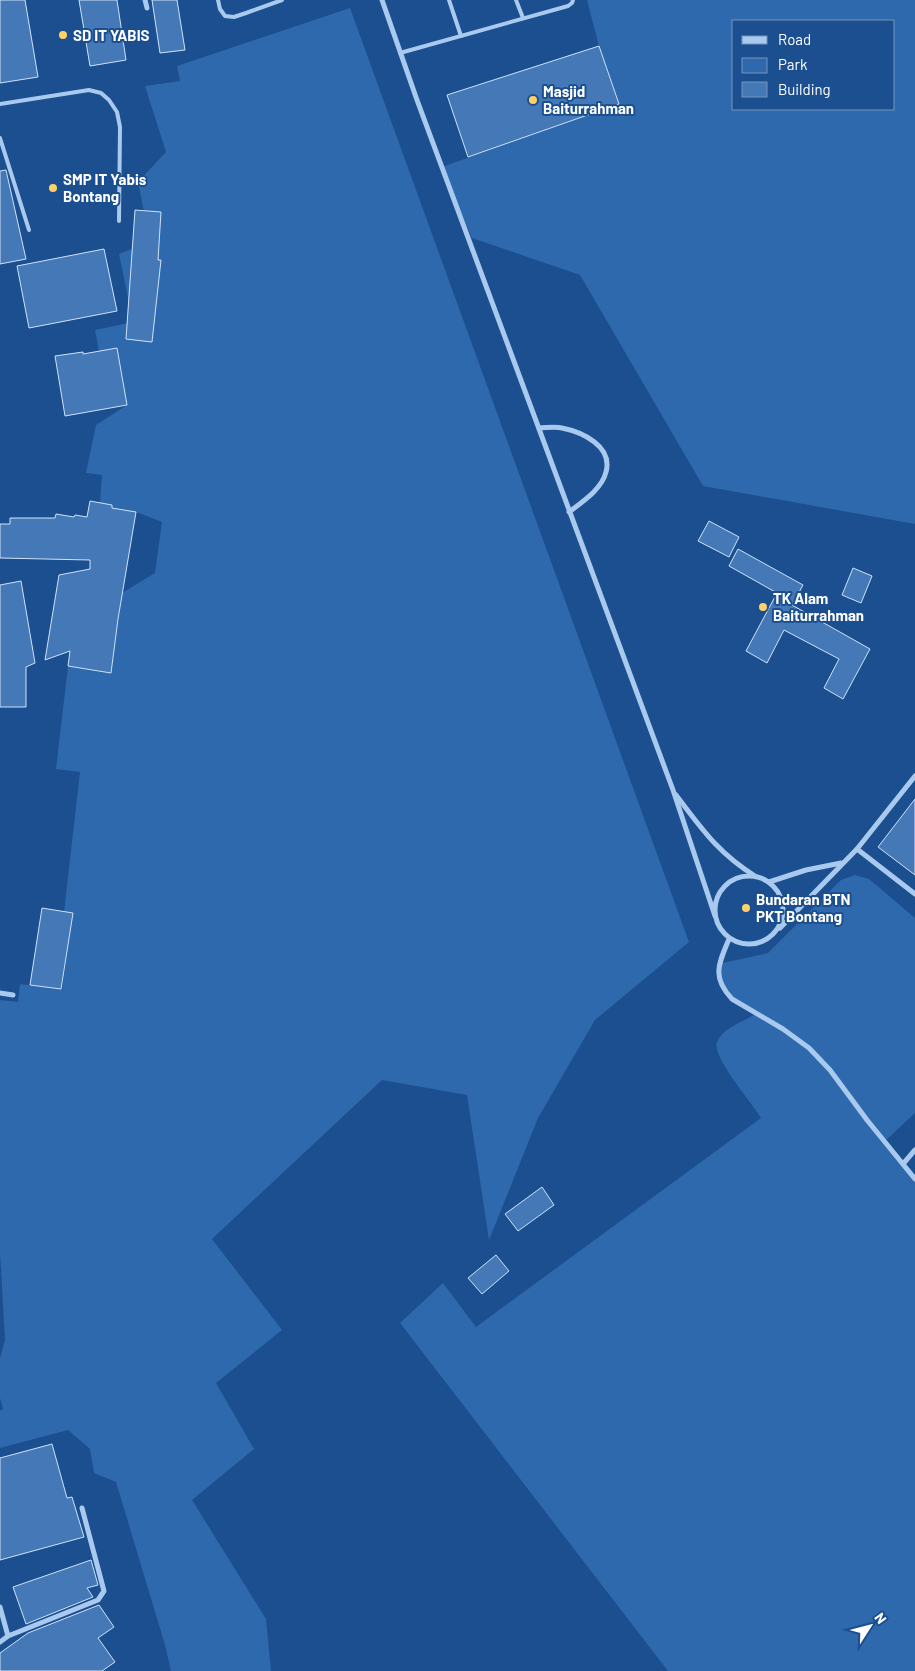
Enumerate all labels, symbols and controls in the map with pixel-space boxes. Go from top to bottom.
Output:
legend [732,20,895,110]
place label: SD IT YABIS [73,26,150,44]
marker: SD IT YABIS [57,29,69,41]
text: Road [778,30,811,48]
text: Park [778,55,808,73]
text: Building [778,80,831,98]
place label: Masjid Baiturrahman [543,82,634,117]
marker: Masjid Baiturrahman [527,94,539,106]
place label: SMP IT Yabis Bontang [63,170,147,205]
marker: SMP IT Yabis Bontang [47,182,59,194]
place label: TK Alam Baiturrahman [773,589,864,624]
marker: TK Alam Baiturrahman [757,601,769,613]
place label: Bundaran BTN PKT Bontang [756,890,851,925]
marker: Bundaran BTN PKT Bontang [740,902,752,914]
north arrow [845,1601,895,1651]
text: N [871,1609,891,1627]

